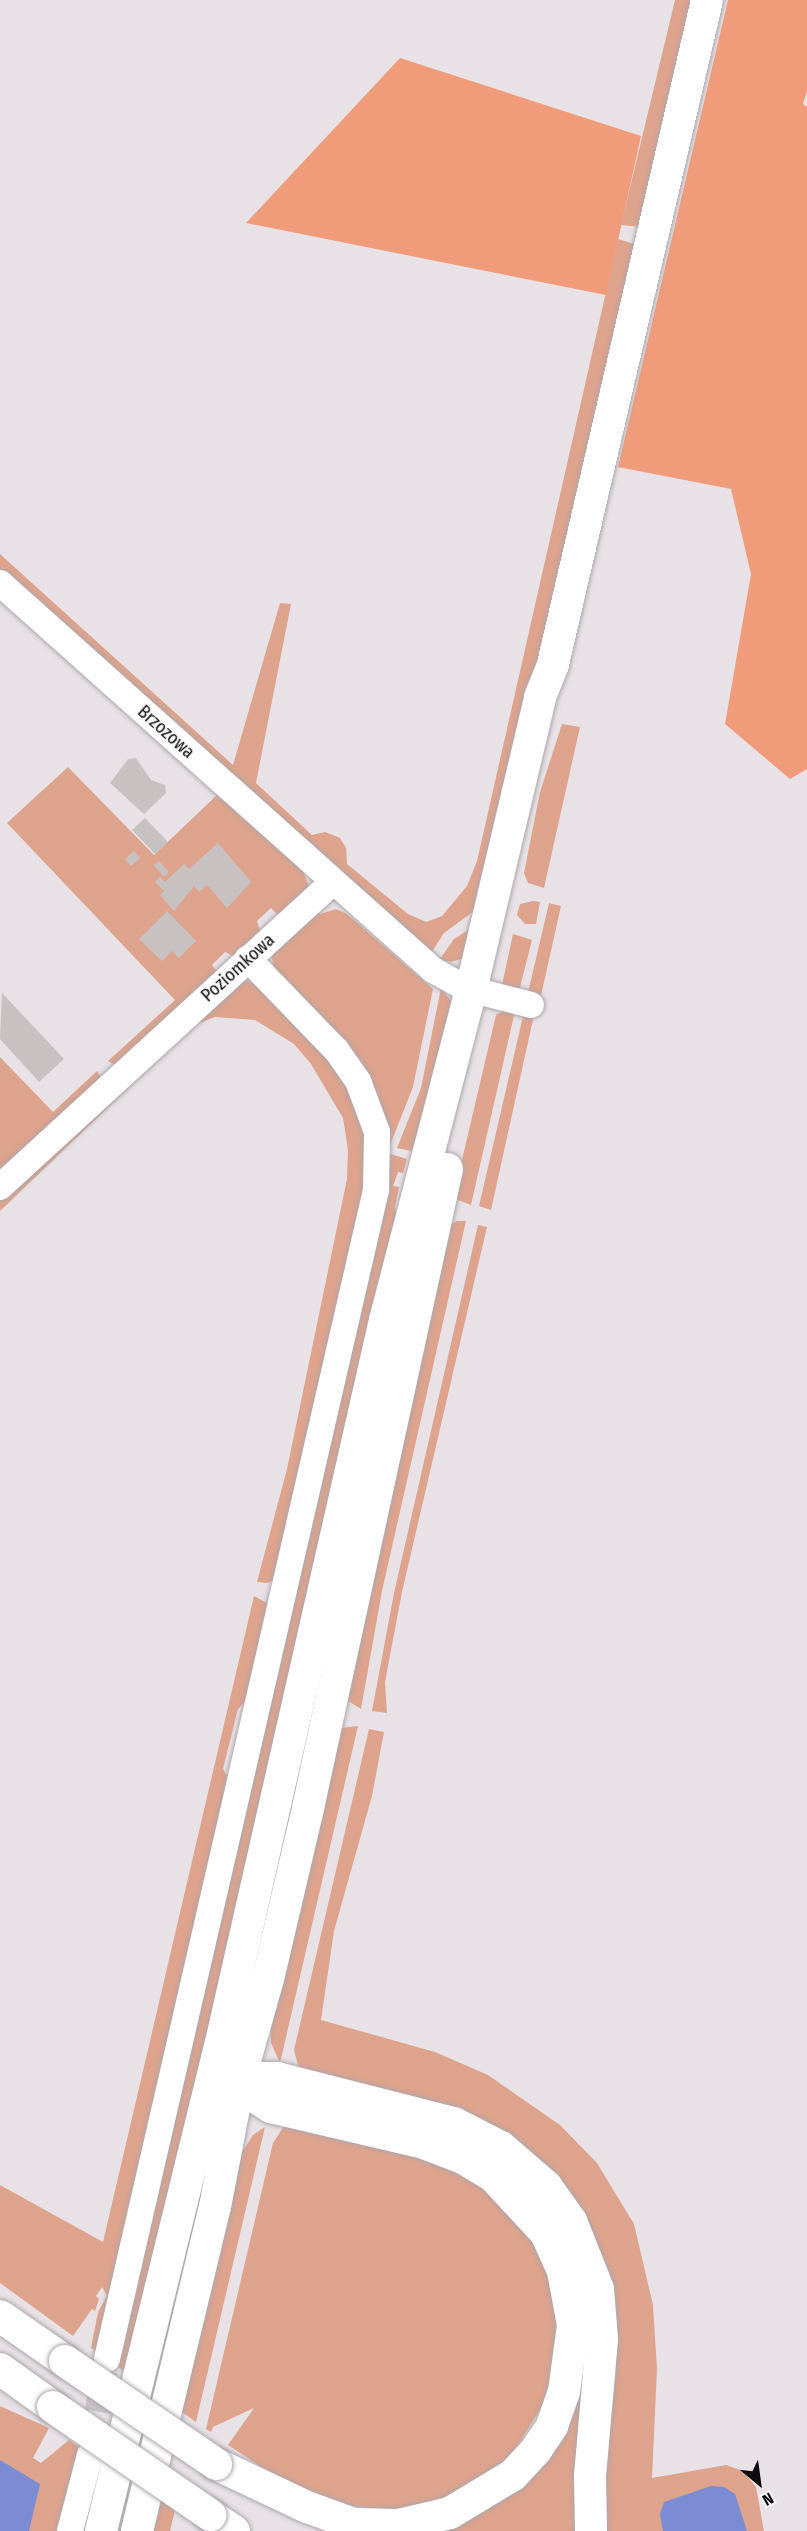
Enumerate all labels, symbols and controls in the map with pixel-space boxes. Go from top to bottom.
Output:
street label: Brzozowa [133,701,199,763]
street label: Poziomkowa [197,929,279,1007]
north arrow [729,2453,789,2513]
text: N [759,2489,777,2510]

